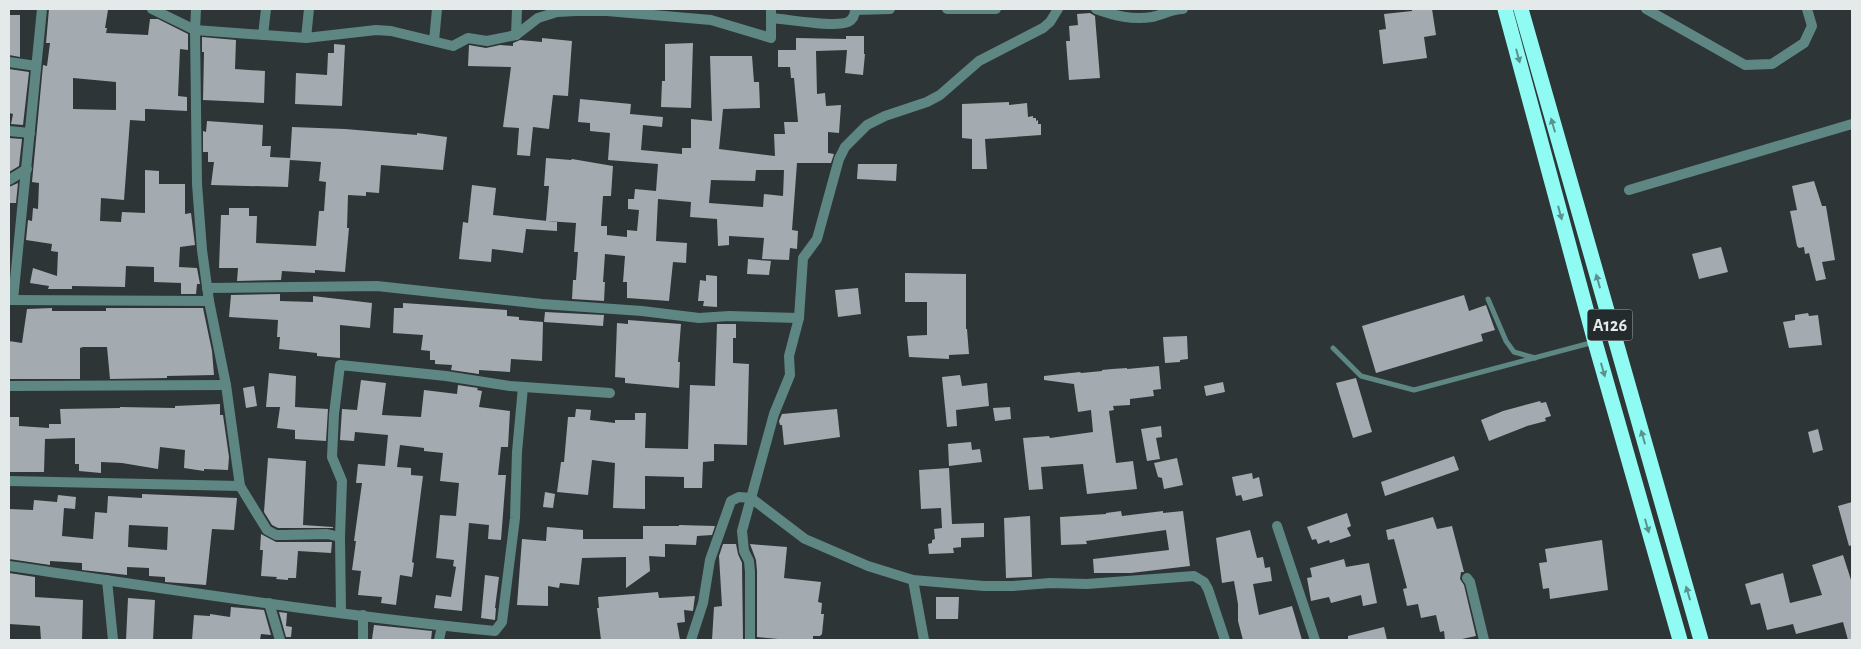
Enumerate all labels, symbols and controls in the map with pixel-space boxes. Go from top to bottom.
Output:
one-way arrow [1514,48,1522,63]
one-way arrow [1549,117,1557,132]
one-way arrow [1557,205,1565,220]
one-way arrow [1593,274,1601,289]
road number: A126 [1588,310,1632,340]
one-way arrow [1599,362,1607,377]
one-way arrow [1638,430,1646,445]
one-way arrow [1644,519,1652,534]
one-way arrow [1683,586,1691,601]

